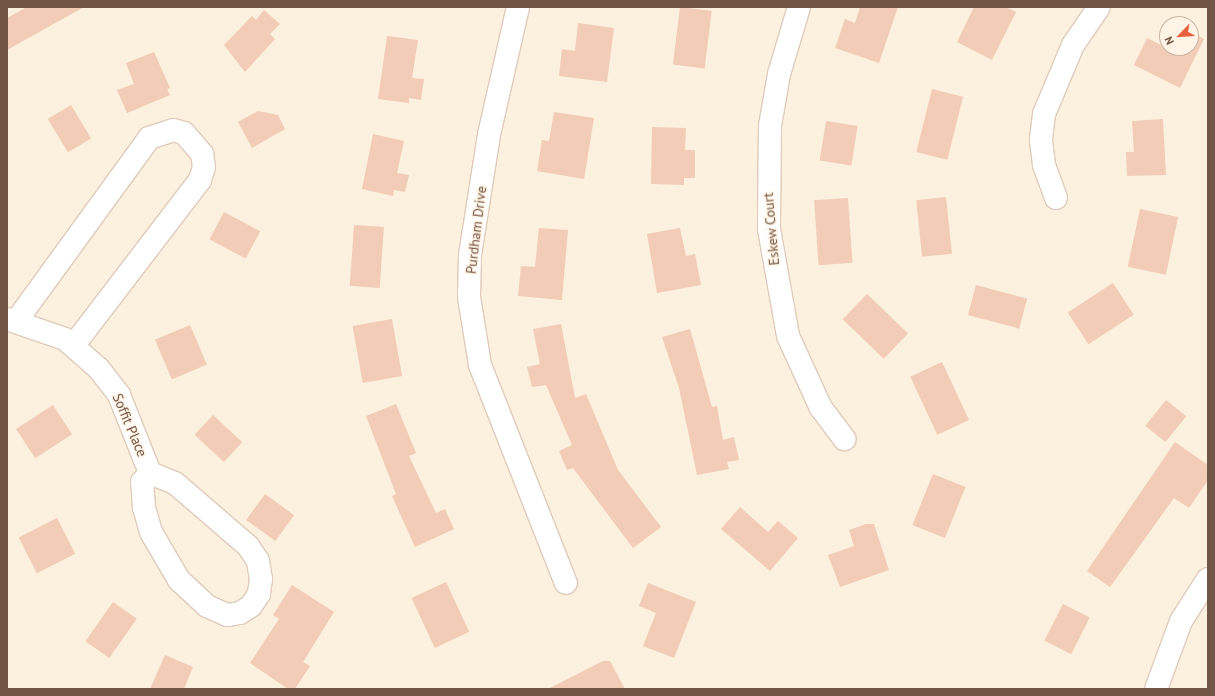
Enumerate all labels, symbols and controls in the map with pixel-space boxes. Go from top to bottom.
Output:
north arrow [1159,16,1199,56]
text: N [1161,34,1177,47]
street label: Purdham Drive [462,185,490,275]
street label: Eskew Court [759,192,783,266]
street label: Soffit Place [109,391,151,459]

